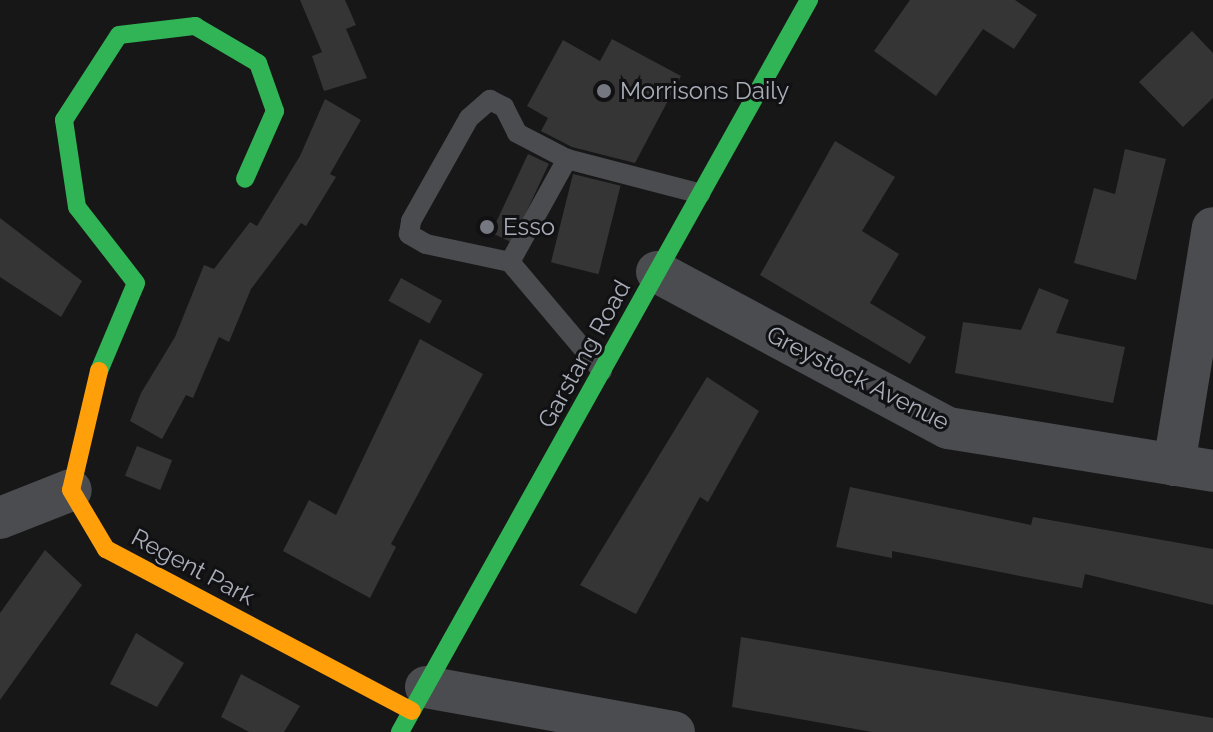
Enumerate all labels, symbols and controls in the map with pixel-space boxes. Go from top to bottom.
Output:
place label: Morrisons Daily [620,77,789,105]
marker: Morrisons Daily [595,82,613,100]
place label: Esso [503,213,555,241]
marker: Esso [478,218,496,236]
street label: Garstang Road [532,275,636,433]
street label: Greystock Avenue [762,319,954,437]
street label: Regent Park [126,523,260,611]

